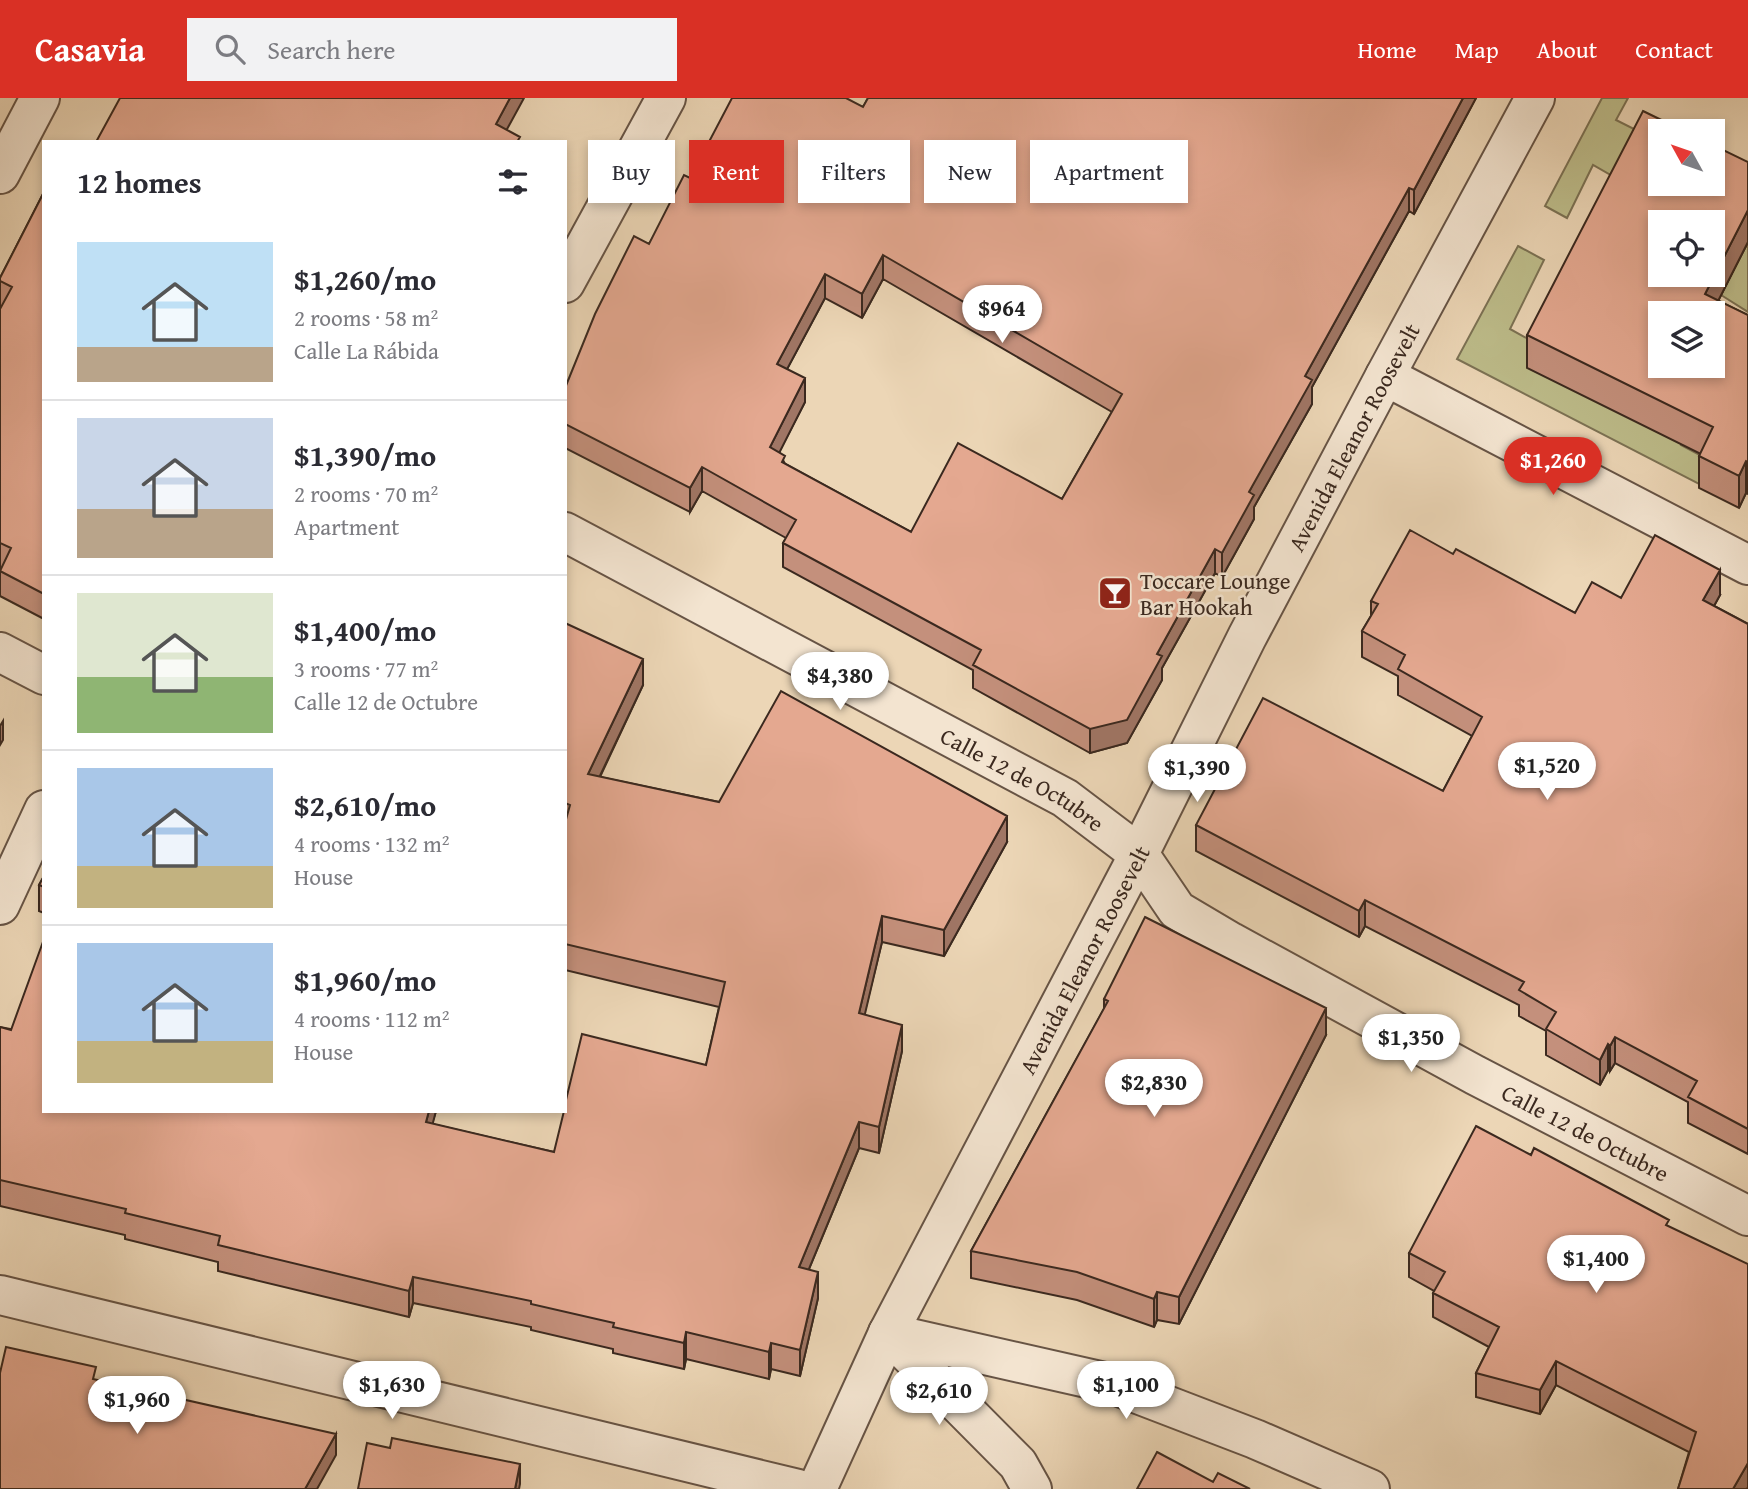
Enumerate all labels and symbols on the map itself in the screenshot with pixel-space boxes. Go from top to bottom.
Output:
north arrow [1648,119,1726,196]
pin: $964 [961,286,1043,345]
street label: Avenida Eleanor Roosevelt [1279,317,1427,557]
pin: $1,260 [1496,438,1610,497]
place label: Toccare Lounge Bar Hookah [1140,564,1291,623]
bar icon: Toccare Lounge Bar Hookah [1096,574,1134,612]
pin: $4,380 [783,652,897,712]
street label: Calle 12 de Octubre [935,718,1111,839]
pin: $1,520 [1490,742,1604,802]
pin: $1,390 [1140,744,1254,804]
street label: Avenida Eleanor Roosevelt [1010,840,1157,1080]
pin: $1,350 [1354,1014,1468,1074]
pin: $2,830 [1097,1060,1211,1119]
street label: Calle 12 de Octubre [1496,1075,1675,1189]
pin: $1,400 [1539,1236,1653,1295]
pin: $1,630 [335,1362,449,1421]
pin: $1,100 [1069,1362,1183,1421]
pin: $2,610 [882,1368,996,1427]
pin: $1,960 [80,1376,194,1436]

